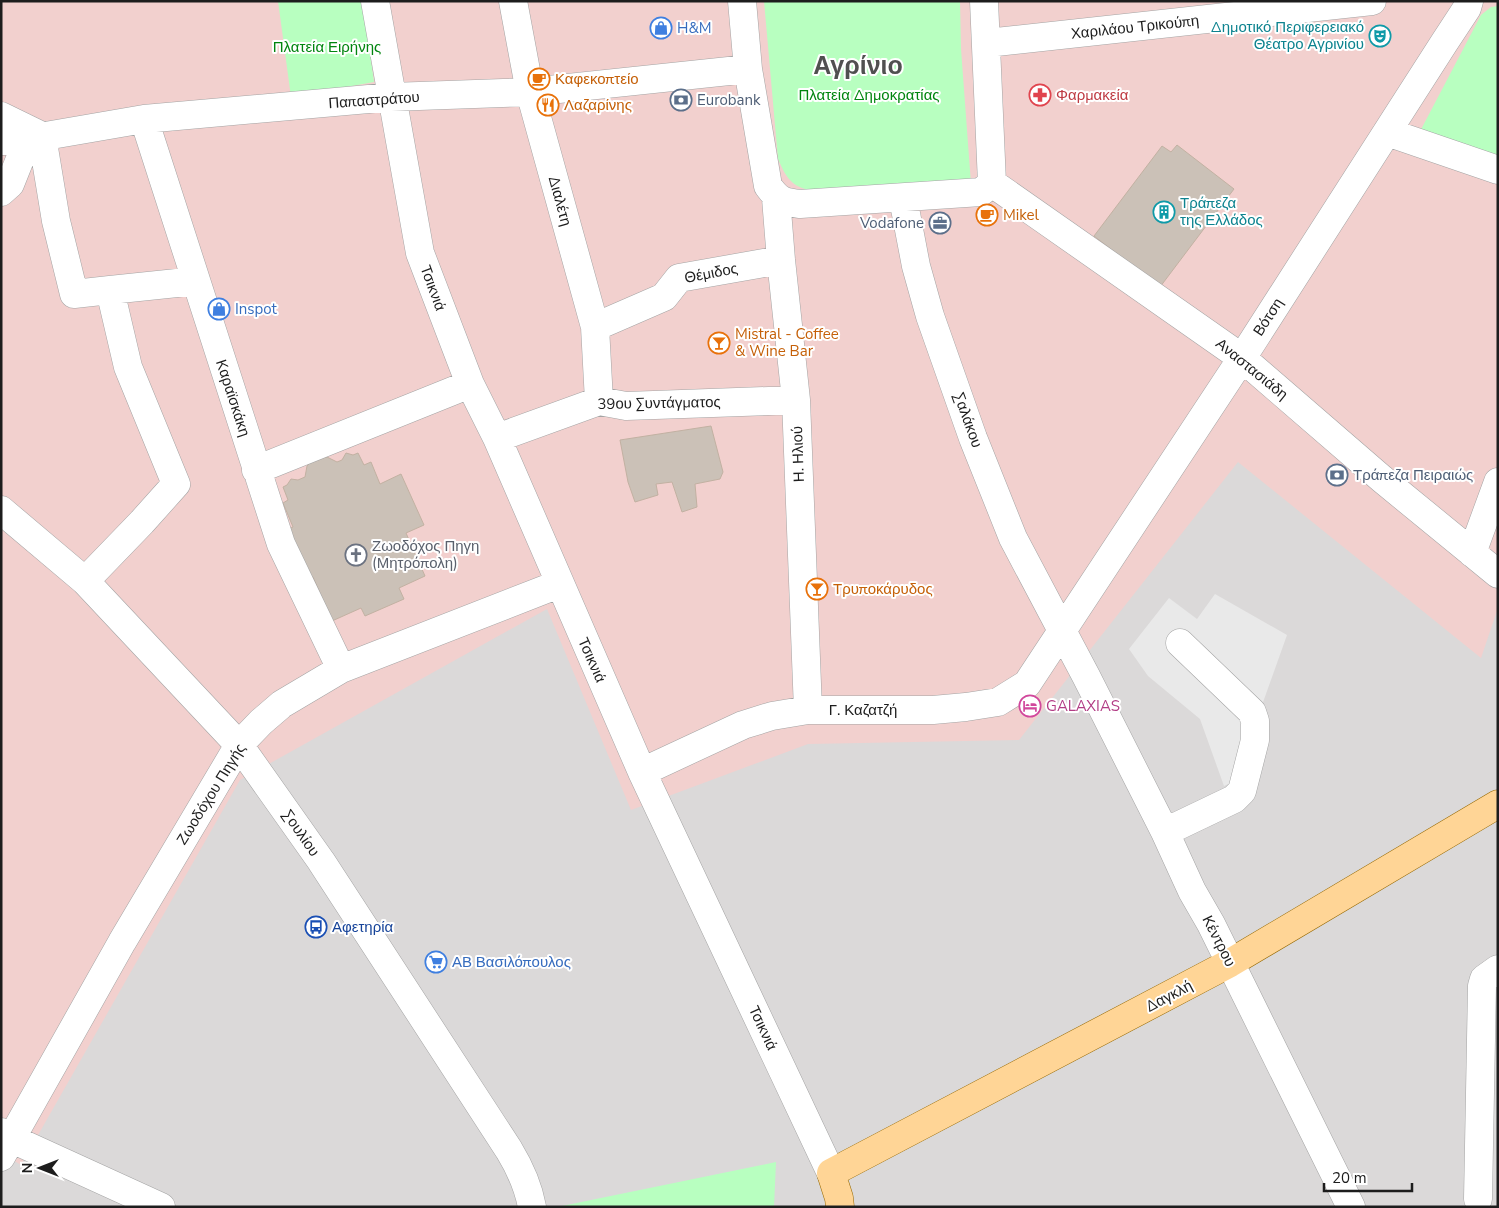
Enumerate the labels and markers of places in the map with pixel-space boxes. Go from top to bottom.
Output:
shop icon: H&M [649,16,673,40]
place label: Δημοτικό Περιφερειακό Θέατρο Αγρινίου [1211,17,1364,54]
place label: H&M [677,18,712,38]
theatre icon: Δημοτικό Περιφερειακό Θέατρο Αγρινίου [1368,24,1392,48]
cafe icon: Καφεκοπτείο [527,67,551,91]
place label: Καφεκοπτείο [555,69,639,89]
pharmacy icon: Φαρμακεία [1028,83,1052,107]
place label: Φαρμακεία [1056,85,1129,105]
bank icon: Eurobank [669,88,693,112]
place label: Eurobank [697,90,761,110]
restaurant icon: Λαζαρίνης [536,93,560,117]
place label: Λαζαρίνης [564,95,632,115]
place label: Τράπεζα της Ελλάδος [1180,193,1263,230]
building icon: Τράπεζα της Ελλάδος [1152,200,1176,224]
cafe icon: Mikel [975,203,999,227]
place label: Mikel [1003,205,1040,225]
office icon: Vodafone [928,211,952,235]
place label: Vodafone [859,213,924,233]
shop icon: Inspot [207,297,231,321]
place label: Inspot [235,299,278,319]
place label: Mistral - Coffee & Wine Bar [735,324,839,361]
bar icon: Mistral - Coffee & Wine Bar [707,331,731,355]
bank icon: Τράπεζα Πειραιώς [1325,463,1349,487]
place label: Τράπεζα Πειραιώς [1353,465,1473,485]
place label: Ζωοδόχος Πηγη (Μητρόπολη) [372,536,479,573]
church icon: Ζωοδόχος Πηγη (Μητρόπολη) [344,543,368,567]
bar icon: Τρυποκάρυδος [805,577,829,601]
place label: Τρυποκάρυδος [833,579,933,599]
hotel icon: GALAXIAS [1018,694,1042,718]
place label: GALAXIAS [1046,696,1120,716]
bus stop icon: Αφετηρία [304,915,328,939]
place label: Αφετηρία [332,917,394,937]
supermarket icon: ΑΒ Βασιλόπουλος [424,950,448,974]
place label: ΑΒ Βασιλόπουλος [452,952,571,972]

